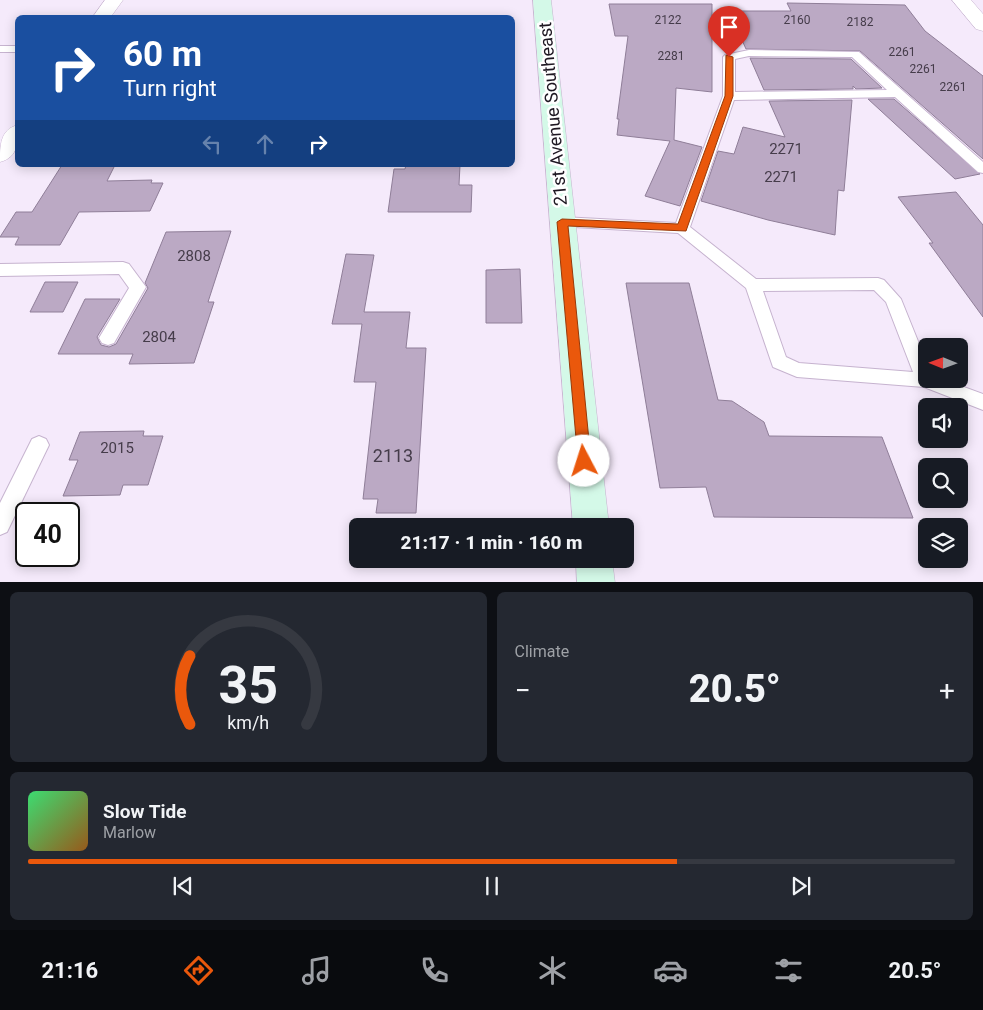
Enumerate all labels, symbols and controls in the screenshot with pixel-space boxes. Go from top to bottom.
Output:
pin [708,6,750,57]
house number: 2122 [655,13,682,27]
icon: arrive [715,13,743,41]
house number: 2160 [784,13,811,27]
house number: 2182 [847,15,874,29]
street label: 21st Avenue Southeast [534,21,571,207]
text: 60 m [123,34,202,75]
icon: right [40,35,105,100]
house number: 2261 [889,45,915,59]
house number: 2281 [658,49,684,63]
house number: 2261 [910,62,936,76]
text: Turn right [123,76,217,101]
house number: 2261 [940,80,966,94]
icon: left [198,130,226,158]
icon: ahead [251,130,279,158]
icon: right [304,130,332,158]
house number: 2271 [769,140,803,158]
house number: 2271 [764,168,798,186]
house number: 2808 [177,247,211,265]
house number: 2804 [142,328,176,346]
north arrow [918,338,968,388]
map controls [918,338,968,568]
button: sound [918,398,968,448]
position arrow [557,434,609,486]
house number: 2015 [100,439,134,457]
house number: 2113 [373,445,413,466]
button: search [918,458,968,508]
speed limit sign: 40 [15,502,80,567]
button: layers [918,518,968,568]
text: 21:17 · 1 min · 160 m [400,531,583,554]
text: Climate [515,642,569,661]
text: 35 [218,655,278,716]
text: 20.5° [689,667,781,711]
text: − [515,674,531,707]
text: + [939,674,955,707]
text: km/h [227,712,269,733]
text: Slow Tide [103,800,186,823]
text: Marlow [103,823,156,842]
icon: previous [169,872,197,900]
icon: pause [478,872,506,900]
icon: next [787,872,815,900]
icon: directions [181,953,216,988]
icon: music [299,953,334,988]
icon: phone [417,953,452,988]
icon: climate [535,953,570,988]
icon: car [653,953,688,988]
icon: filters [771,953,806,988]
text: 21:16 [41,958,98,983]
text: 20.5° [889,958,941,983]

